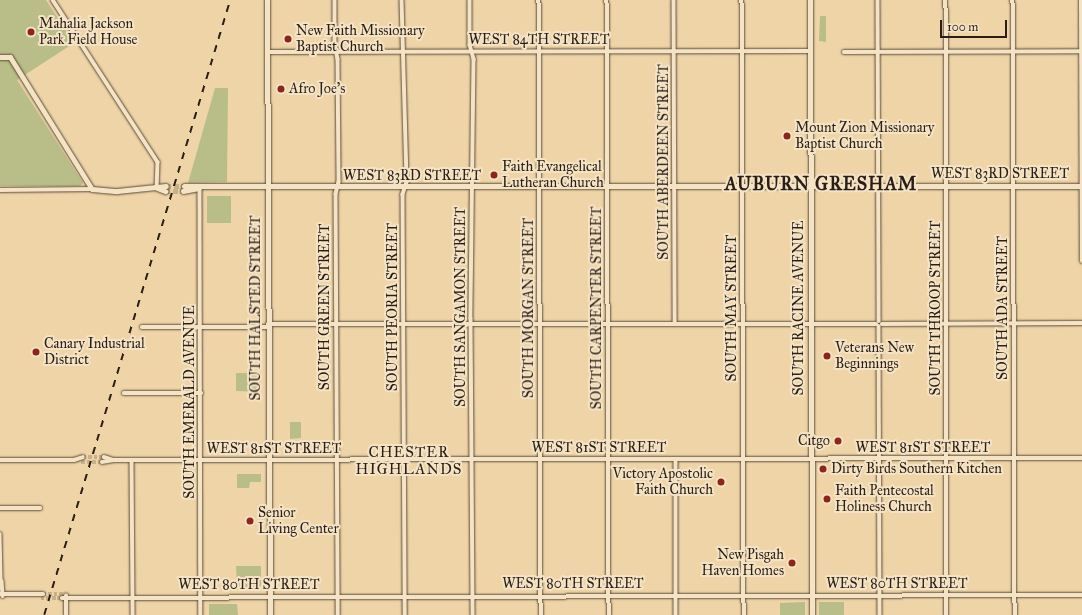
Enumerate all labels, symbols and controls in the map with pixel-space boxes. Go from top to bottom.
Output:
scale bar [942,12,1009,38]
place label: Mahalia Jackson Park Field House [39,16,137,48]
text: 100 m [947,20,978,34]
place label: New Faith Missionary Baptist Church [296,23,425,56]
marker: Mahalia Jackson Park Field House [26,27,36,37]
street label: WEST 84TH STREET [468,32,610,48]
marker: New Faith Missionary Baptist Church [283,34,293,44]
street label: SOUTH ABERDEEN STREET [656,64,672,260]
place label: Afro Joe's [289,81,345,97]
marker: Afro Joe's [276,84,286,94]
place label: Mount Zion Missionary Baptist Church [795,120,934,152]
marker: Mount Zion Missionary Baptist Church [782,131,792,141]
place label: Faith Evangelical Lutheran Church [502,159,604,192]
street label: WEST 83RD STREET [931,166,1069,182]
street label: WEST 83RD STREET [343,168,481,184]
marker: Faith Evangelical Lutheran Church [489,170,499,180]
district label: AUBURN GRESHAM [725,173,917,195]
street label: SOUTH SANGAMON STREET [453,207,469,407]
street label: SOUTH CARPENTER STREET [589,207,605,409]
street label: SOUTH HALSTED STREET [248,215,264,401]
street label: SOUTH MORGAN STREET [521,218,537,398]
street label: SOUTH THROOP STREET [928,220,944,396]
street label: SOUTH RACINE AVENUE [791,221,807,395]
street label: SOUTH PEORIA STREET [385,223,401,391]
street label: SOUTH GREEN STREET [317,224,333,390]
street label: SOUTH MAY STREET [724,235,740,381]
street label: SOUTH ADA STREET [995,236,1011,380]
street label: SOUTH EMERALD AVENUE [182,305,198,499]
place label: Canary Industrial District [44,336,145,368]
place label: Veterans New Beginnings [835,340,914,372]
marker: Canary Industrial District [31,347,41,357]
marker: Veterans New Beginnings [822,351,832,361]
place label: Citgo [798,433,830,449]
marker: Citgo [833,436,843,446]
street label: WEST 81ST STREET [532,440,666,456]
street label: WEST 81ST STREET [856,440,990,456]
street label: WEST 81ST STREET [207,441,341,457]
district label: CHESTER HIGHLANDS [356,443,462,478]
place label: Dirty Birds Southern Kitchen [831,461,1002,477]
marker: Dirty Birds Southern Kitchen [818,464,828,474]
place label: Victory Apostolic Faith Church [612,466,713,498]
marker: Victory Apostolic Faith Church [716,477,726,487]
place label: Faith Pentecostal Holiness Church [835,483,934,516]
marker: Faith Pentecostal Holiness Church [822,494,832,504]
place label: Senior Living Center [258,505,339,538]
marker: Senior Living Center [245,516,255,526]
place label: New Pisgah Haven Homes [701,547,784,580]
marker: New Pisgah Haven Homes [787,558,797,568]
street label: WEST 80TH STREET [502,576,644,592]
street label: WEST 80TH STREET [826,576,968,592]
street label: WEST 80TH STREET [178,577,320,593]

